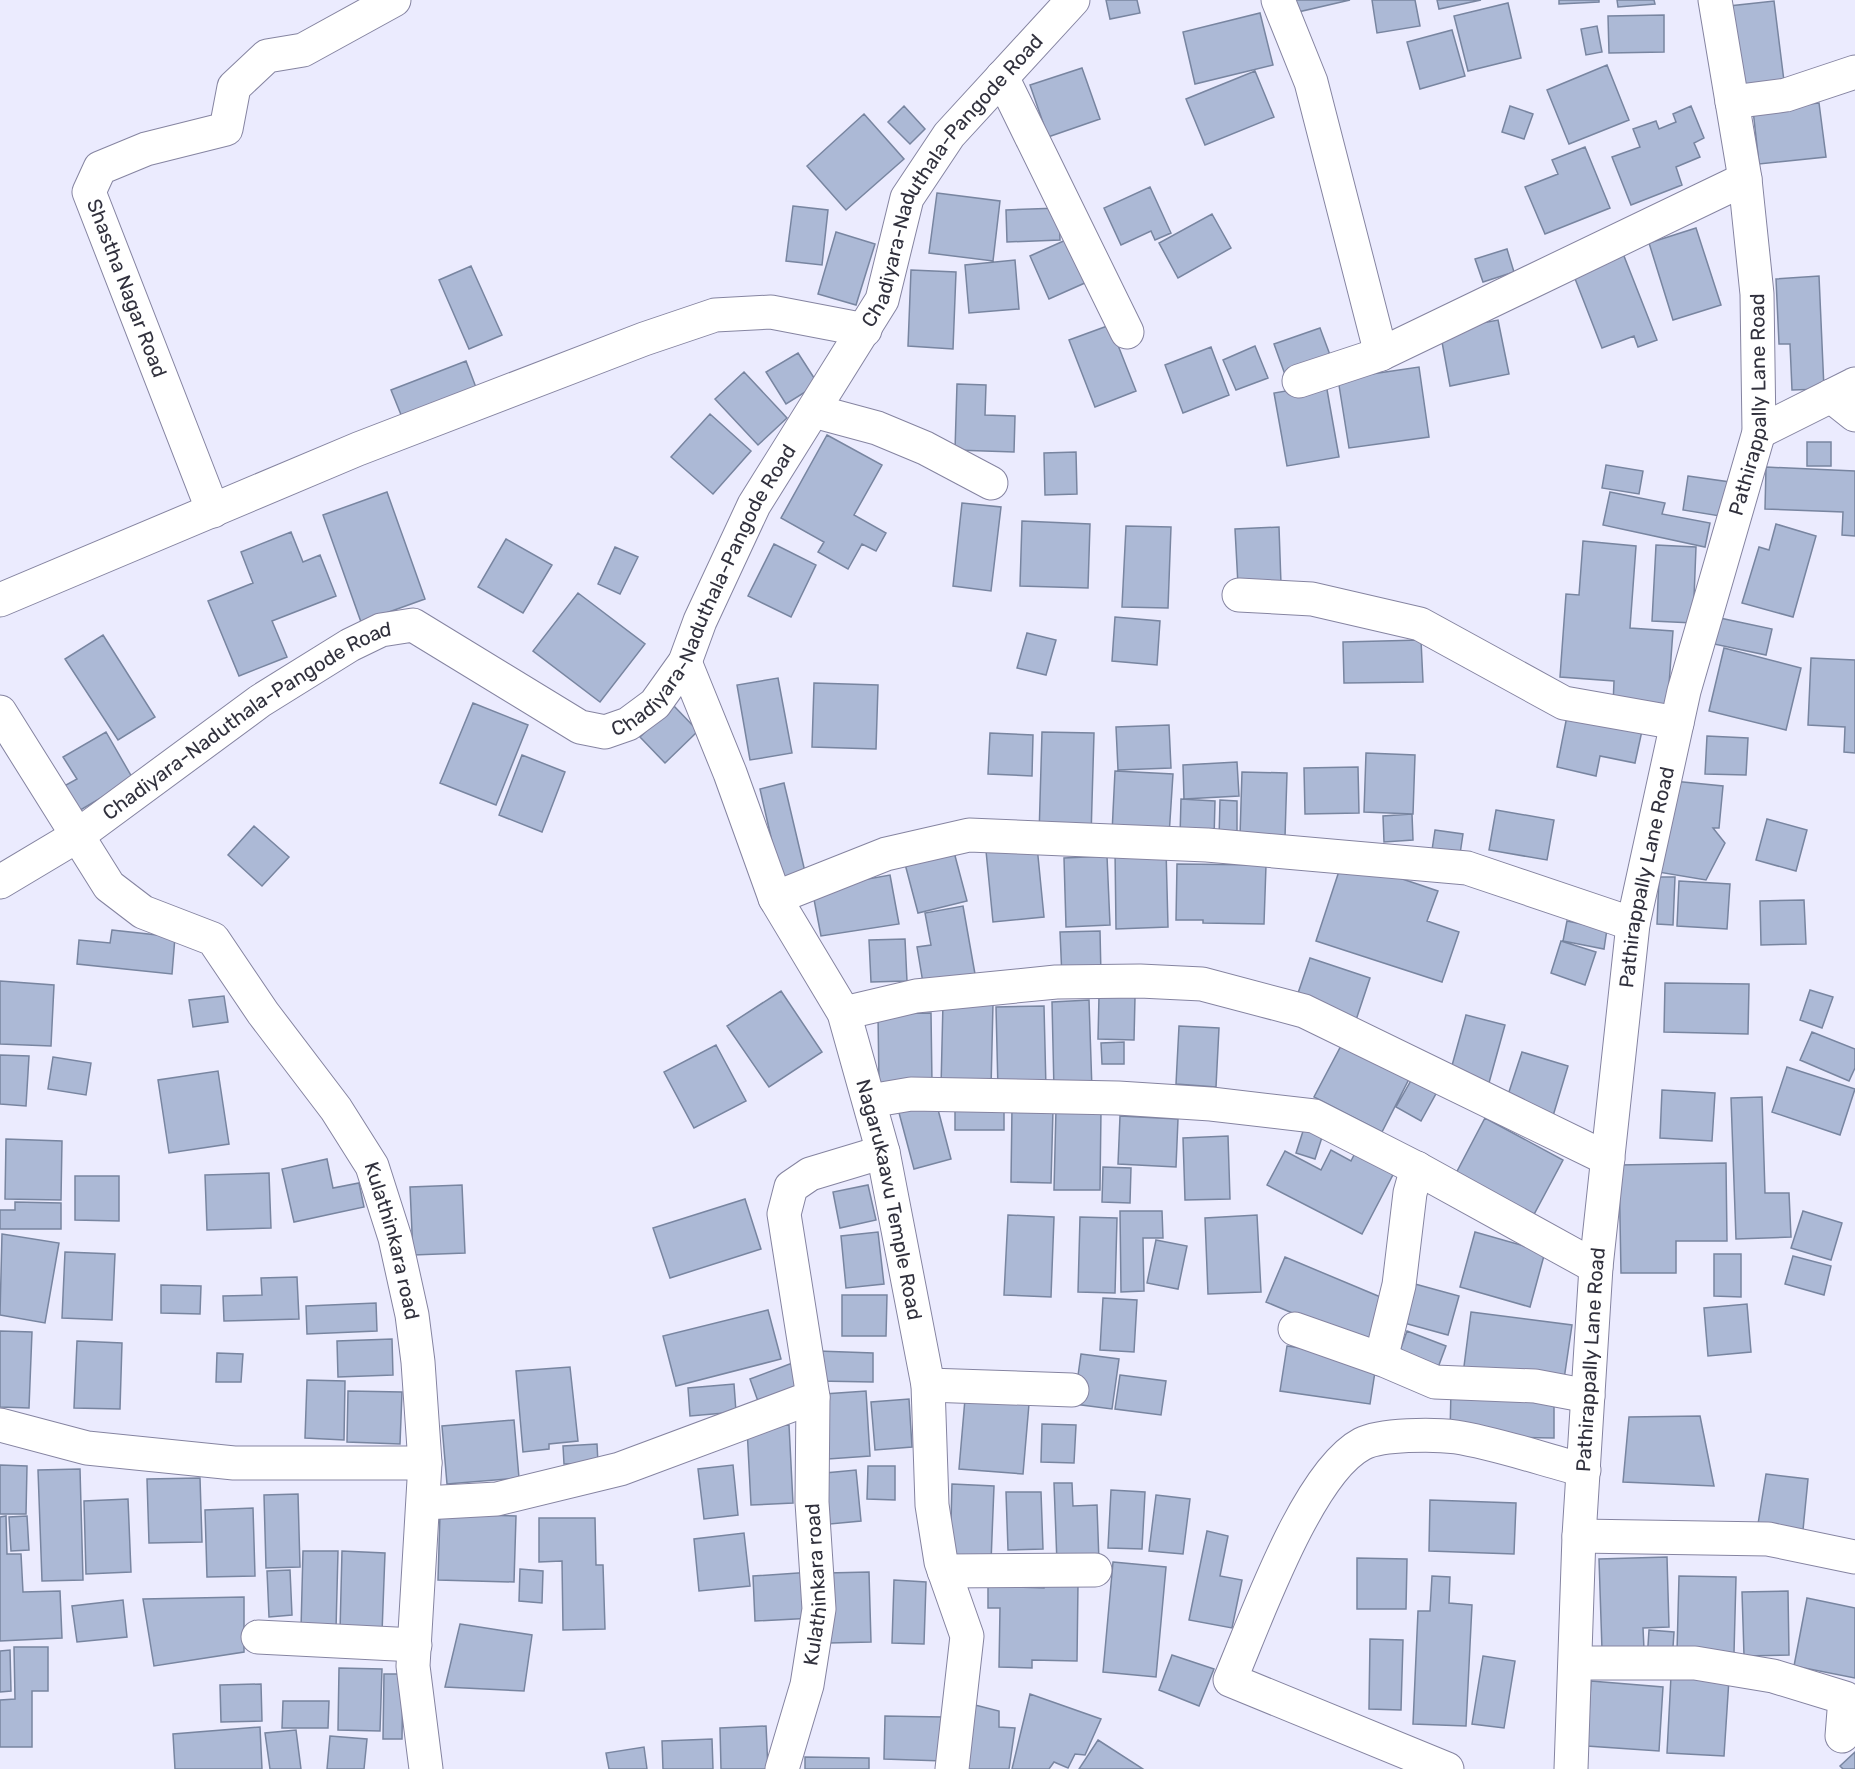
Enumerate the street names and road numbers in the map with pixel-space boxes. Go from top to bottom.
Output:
street label: Chadiyara-Naduthala-Pangode Road [856,29,1048,331]
street label: Shastha Nagar Road [82,195,172,381]
street label: Pathirappally Lane Road [1723,293,1772,518]
street label: Chadiyara-Naduthala-Pangode Road [608,440,801,741]
street label: Chadiyara-Naduthala-Pangode Road [98,617,393,825]
street label: Pathirappally Lane Road [1614,764,1679,989]
street label: Nagarukaavu Temple Road [851,1076,927,1322]
street label: Kulathinkara road [359,1159,425,1322]
street label: Pathirappally Lane Road [1571,1246,1610,1473]
street label: Kulathinkara road [798,1503,831,1667]

